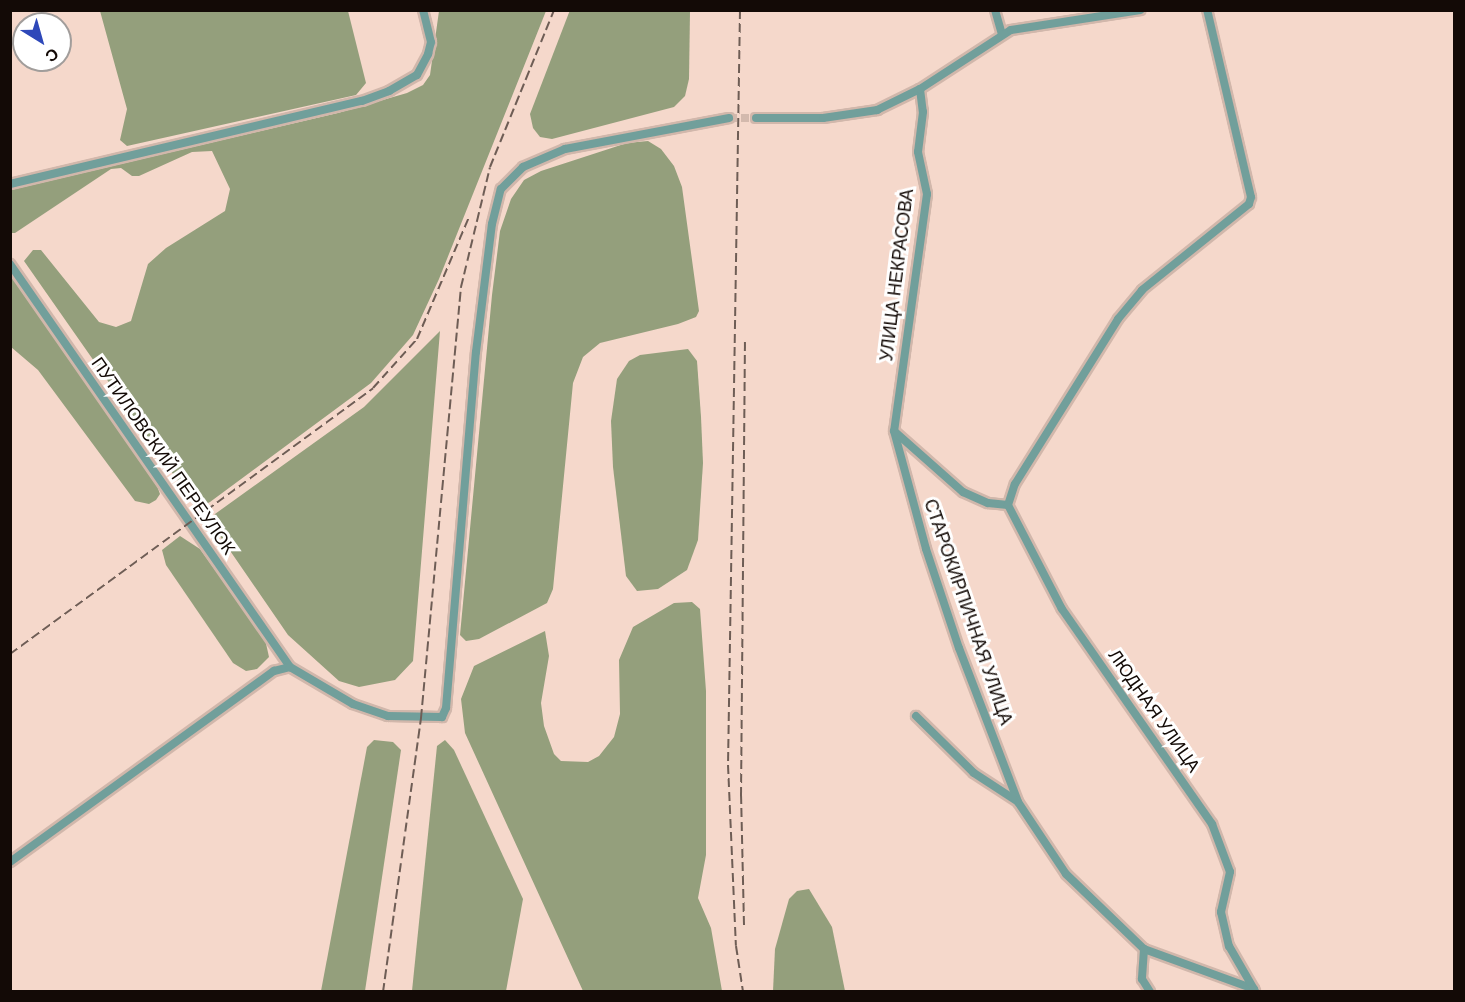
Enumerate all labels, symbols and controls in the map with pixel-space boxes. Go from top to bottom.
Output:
north arrow [12,12,72,72]
text: С [41,43,63,67]
street label: УЛИЦА НЕКРАСОВА [876,188,918,362]
street label: ПУТИЛОВСКИЙ ПЕРЕУЛОК [87,353,239,559]
street label: СТАРОКИРПИЧНАЯ УЛИЦА [919,496,1017,728]
street label: ЛЮДНАЯ УЛИЦА [1104,645,1204,777]

